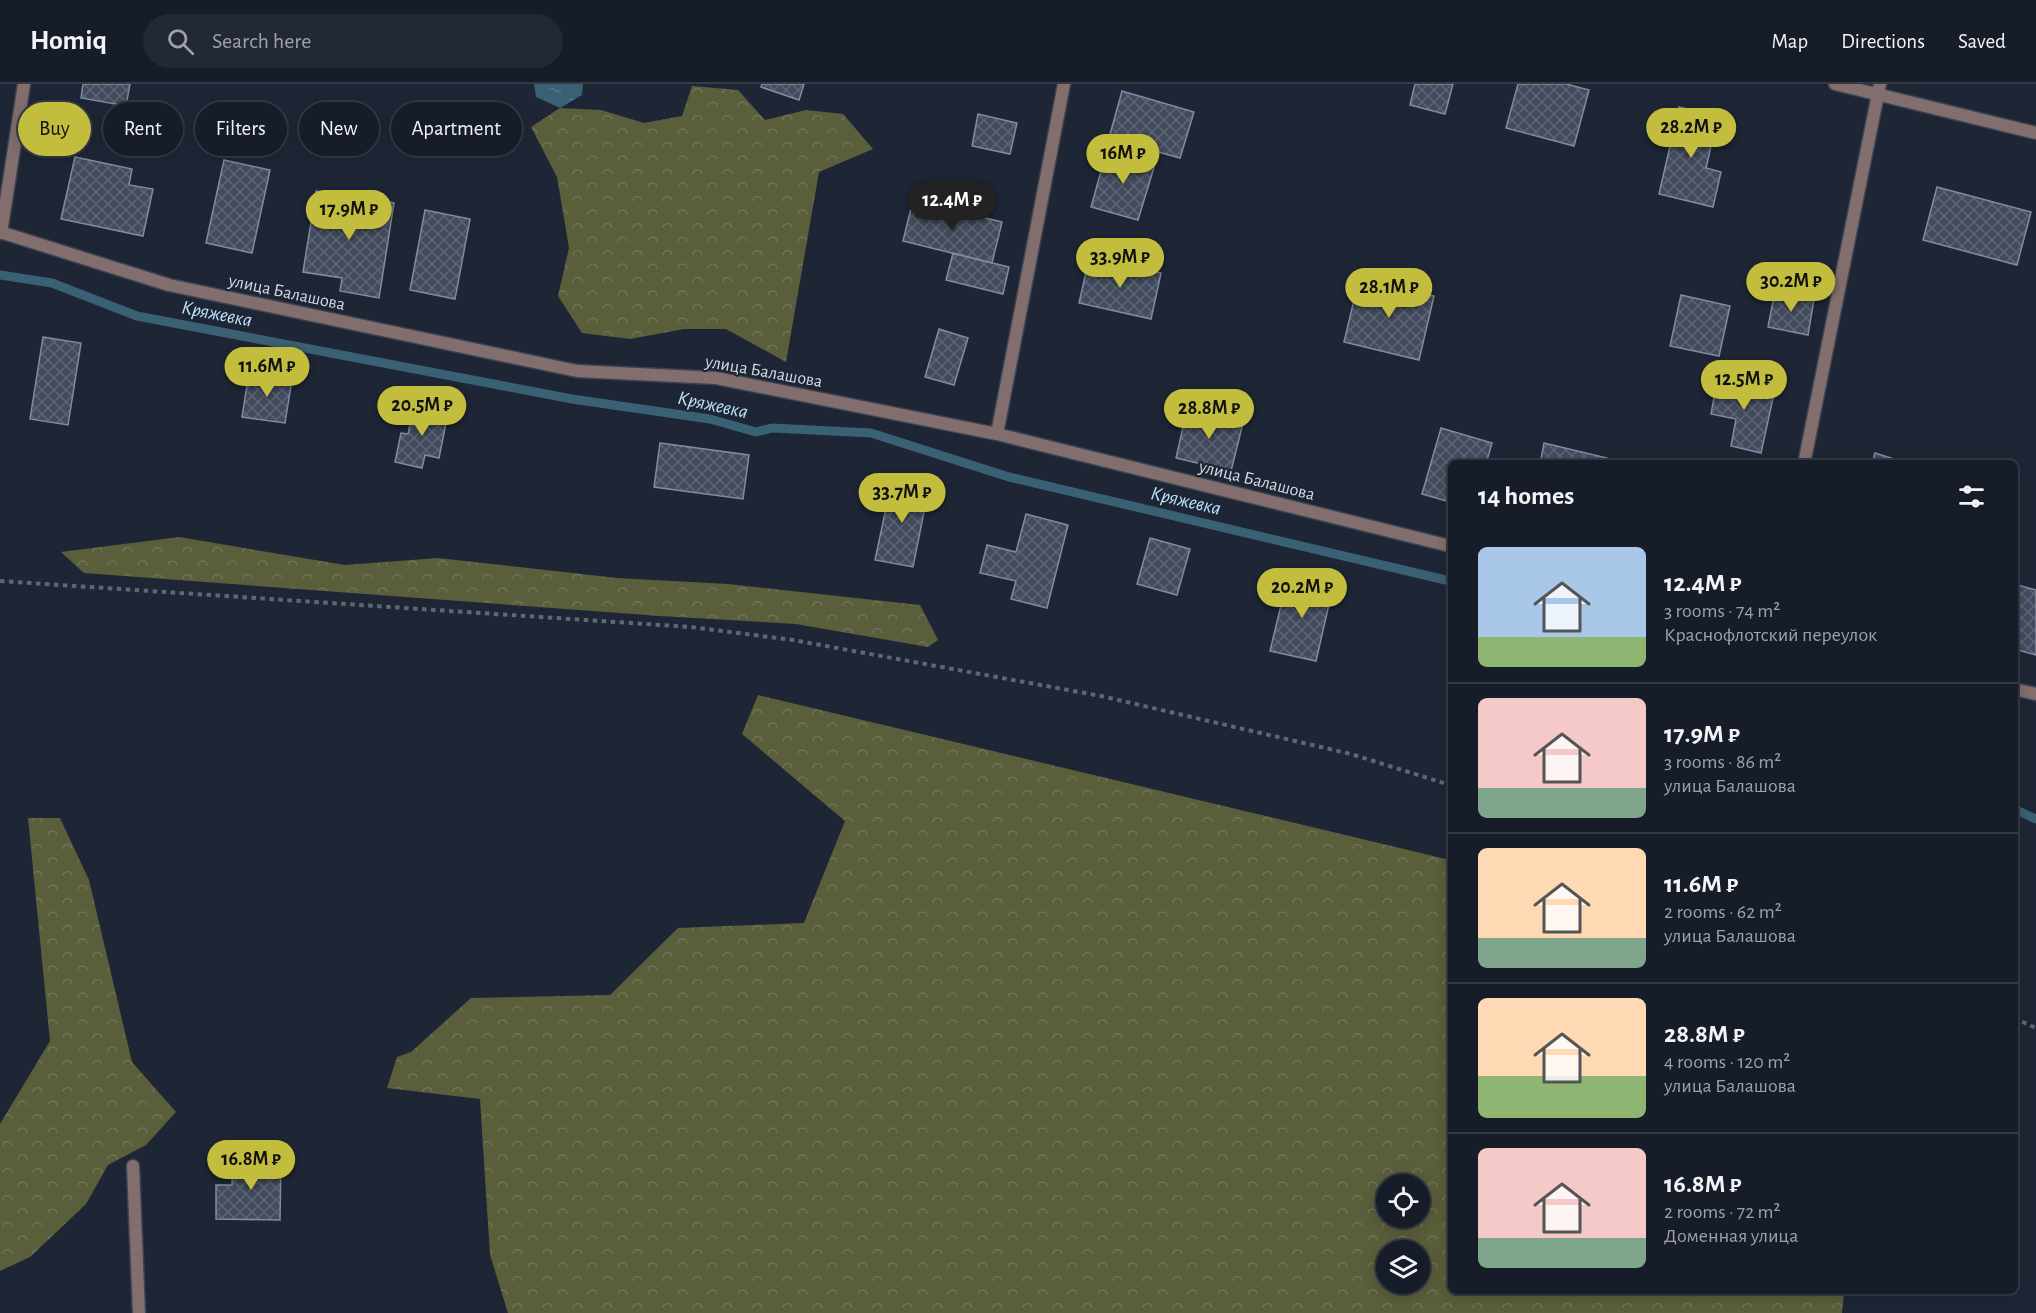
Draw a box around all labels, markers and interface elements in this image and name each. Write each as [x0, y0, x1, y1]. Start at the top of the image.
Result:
search box [143, 14, 563, 68]
icon: search [164, 25, 197, 58]
text: Homiq [30, 27, 107, 55]
text: Search here [212, 30, 312, 52]
text: Map [1772, 31, 1808, 52]
text: Directions [1841, 31, 1925, 52]
text: Saved [1958, 31, 2006, 52]
chip: Buy [18, 102, 91, 156]
chip: Rent [103, 102, 183, 156]
chip: Filters [195, 102, 287, 156]
chip: New [299, 102, 379, 156]
chip: Apartment [391, 102, 522, 156]
pin: 28.2M ₽ [1636, 108, 1746, 159]
text: 28.2M ₽ [1660, 117, 1722, 137]
pin: 16M ₽ [1081, 134, 1165, 185]
text: 16M ₽ [1100, 143, 1146, 163]
pin: 12.4M ₽ [897, 181, 1007, 232]
pin: 17.9M ₽ [294, 190, 404, 241]
text: 12.4M ₽ [922, 190, 982, 210]
text: 17.9M ₽ [320, 199, 378, 219]
pin: 33.9M ₽ [1065, 238, 1175, 289]
text: 33.9M ₽ [1090, 247, 1150, 267]
pin: 30.2M ₽ [1736, 262, 1846, 313]
pin: 28.1M ₽ [1334, 268, 1444, 319]
text: 30.2M ₽ [1760, 271, 1822, 291]
street label: улица Балашова [226, 272, 347, 314]
text: 28.1M ₽ [1359, 277, 1419, 297]
water label: Кряжевка [180, 297, 254, 331]
pin: 11.6M ₽ [212, 347, 322, 398]
street label: улица Балашова [703, 353, 824, 391]
text: 11.6M ₽ [239, 356, 295, 376]
pin: 12.5M ₽ [1689, 360, 1799, 411]
text: 12.5M ₽ [1715, 369, 1773, 389]
pin: 20.5M ₽ [367, 386, 477, 437]
water label: Кряжевка [676, 388, 750, 422]
pin: 28.8M ₽ [1154, 389, 1264, 440]
text: 20.5M ₽ [391, 395, 453, 415]
text: 28.8M ₽ [1178, 398, 1240, 418]
street label: улица Балашова [1196, 458, 1317, 504]
pin: 33.7M ₽ [847, 473, 957, 524]
icon: filters [1955, 480, 1988, 513]
text: 33.7M ₽ [873, 482, 931, 502]
water label: Кряжевка [1149, 483, 1223, 519]
text: 14 homes [1478, 483, 1574, 509]
pin: 20.2M ₽ [1247, 568, 1357, 619]
text: 12.4M ₽ [1664, 570, 1741, 596]
icon: home [1526, 571, 1598, 643]
text: 20.2M ₽ [1271, 577, 1333, 597]
text: 3 rooms · 74 m² [1664, 601, 1780, 621]
text: Краснофлотский переулок [1664, 625, 1877, 645]
text: 17.9M ₽ [1664, 721, 1740, 747]
icon: home [1526, 722, 1598, 794]
text: 3 rooms · 86 m² [1664, 752, 1781, 772]
text: улица Балашова [1664, 776, 1796, 796]
text: 11.6M ₽ [1664, 871, 1738, 897]
icon: home [1526, 872, 1598, 944]
text: 2 rooms · 62 m² [1664, 902, 1782, 922]
text: улица Балашова [1664, 926, 1796, 946]
text: 28.8M ₽ [1664, 1021, 1745, 1047]
icon: home [1526, 1022, 1598, 1094]
text: 4 rooms · 120 m² [1664, 1052, 1790, 1072]
text: улица Балашова [1664, 1076, 1796, 1096]
pin: 16.8M ₽ [196, 1140, 306, 1191]
text: 16.8M ₽ [221, 1149, 281, 1169]
text: 16.8M ₽ [1664, 1171, 1742, 1197]
icon: home [1526, 1172, 1598, 1244]
map controls [1376, 1174, 1430, 1294]
button: locate [1376, 1174, 1430, 1228]
text: 2 rooms · 72 m² [1664, 1202, 1781, 1222]
text: Доменная улица [1664, 1226, 1798, 1246]
button: layers [1376, 1240, 1430, 1294]

